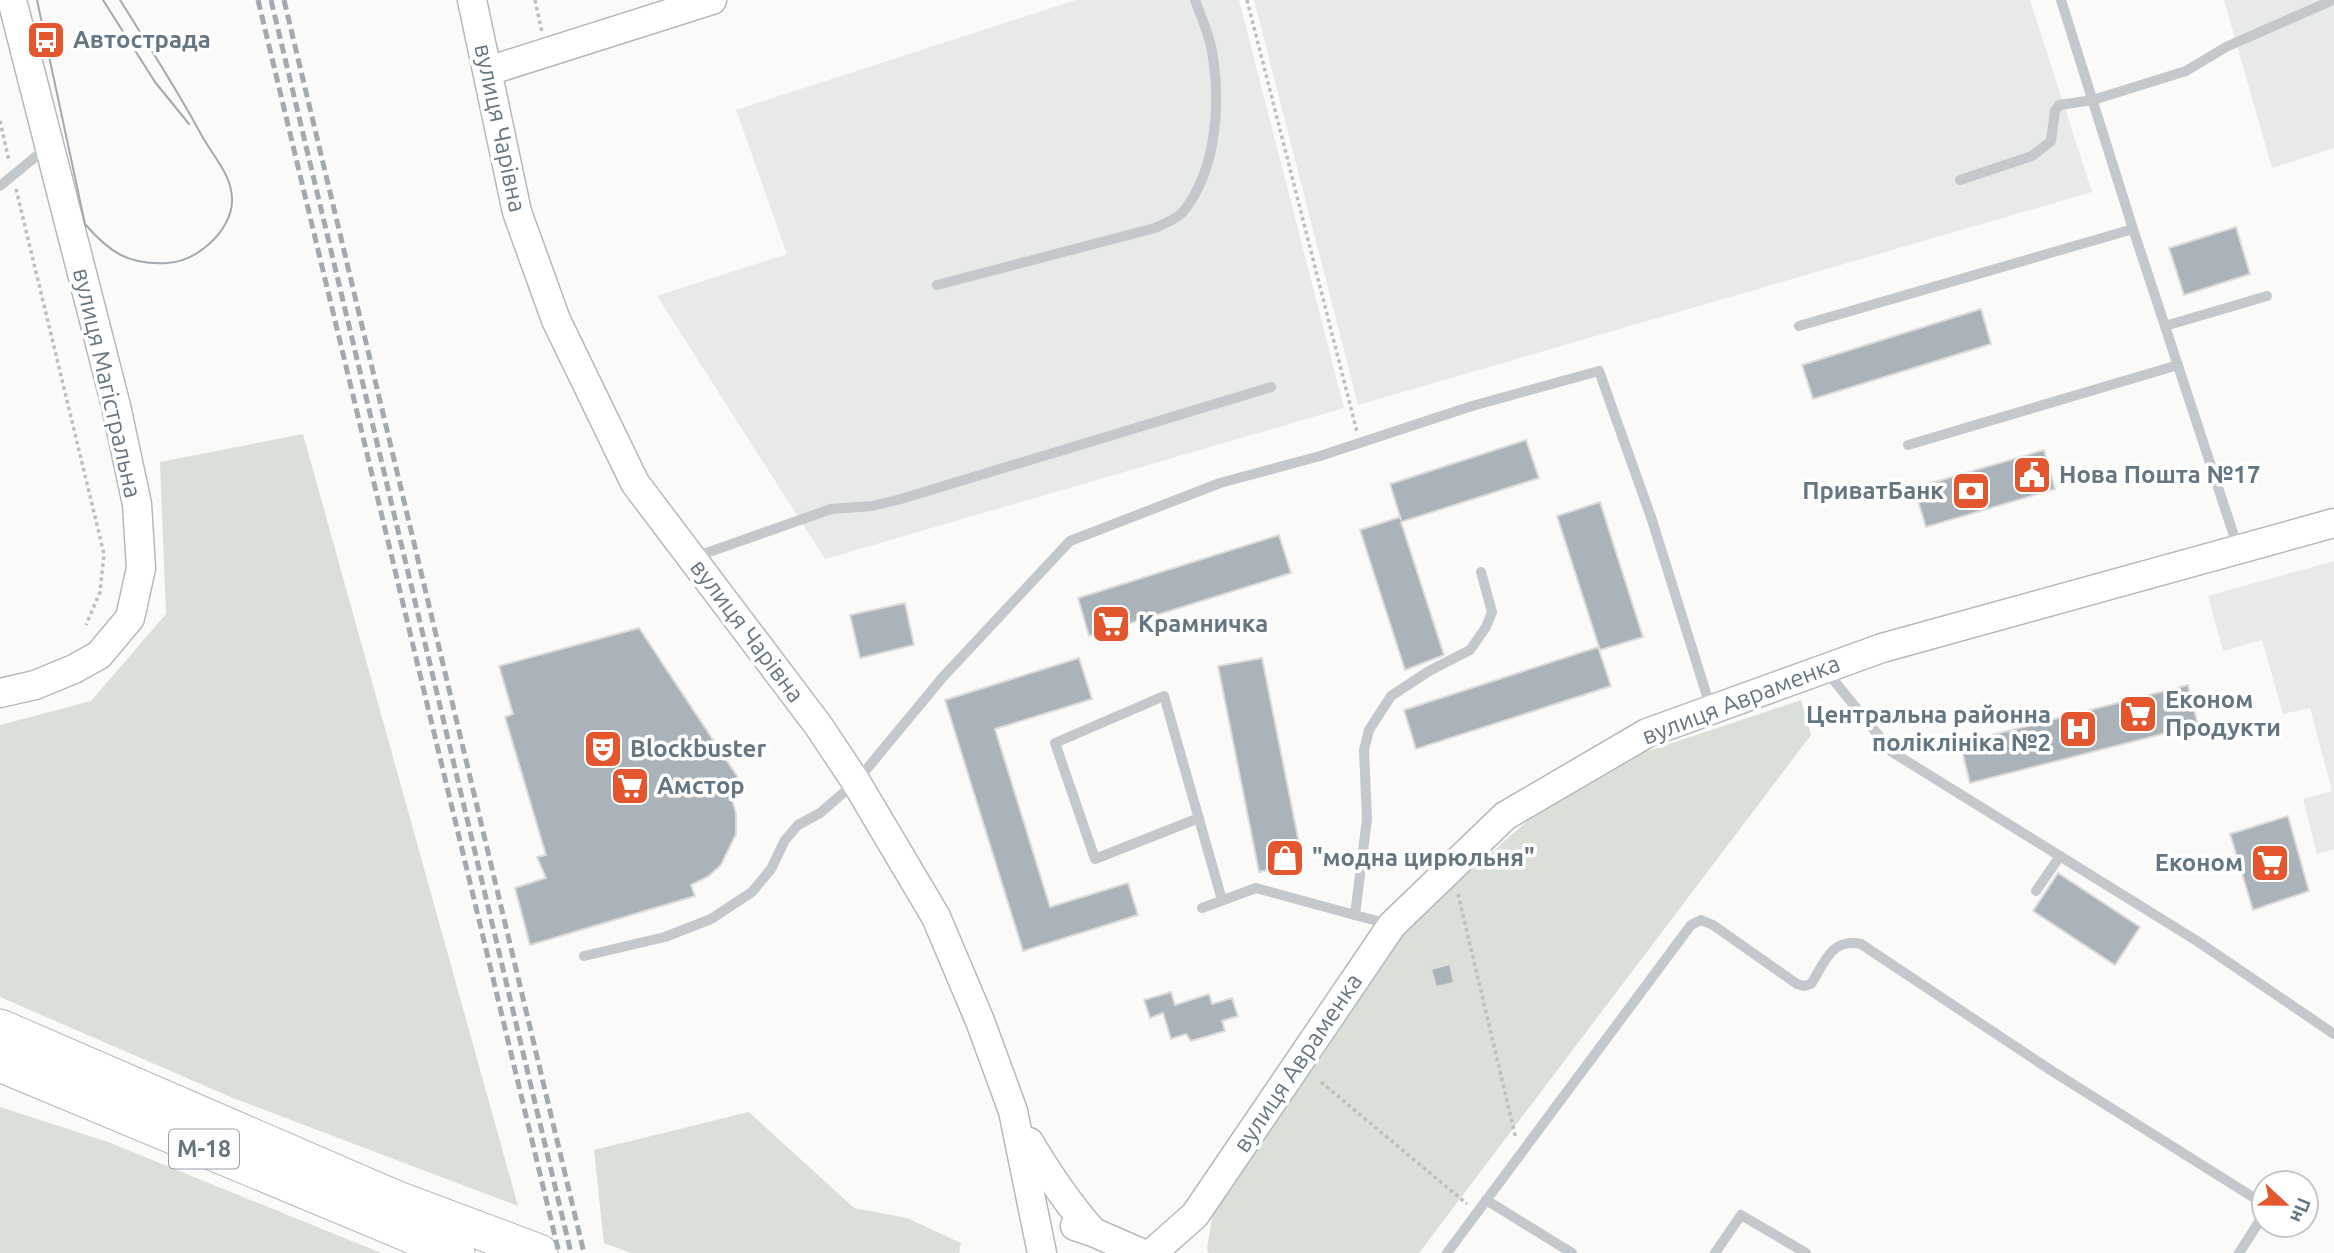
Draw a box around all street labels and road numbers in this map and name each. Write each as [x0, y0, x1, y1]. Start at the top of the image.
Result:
street label: вулиця Чарівна [469, 41, 532, 215]
street label: вулиця Магістральна [68, 265, 147, 500]
street label: вулиця Чарівна [685, 554, 810, 707]
street label: вулиця Авраменка [1638, 649, 1844, 750]
street label: вулиця Авраменка [1228, 968, 1367, 1157]
road number: М-18 [169, 1130, 239, 1168]

